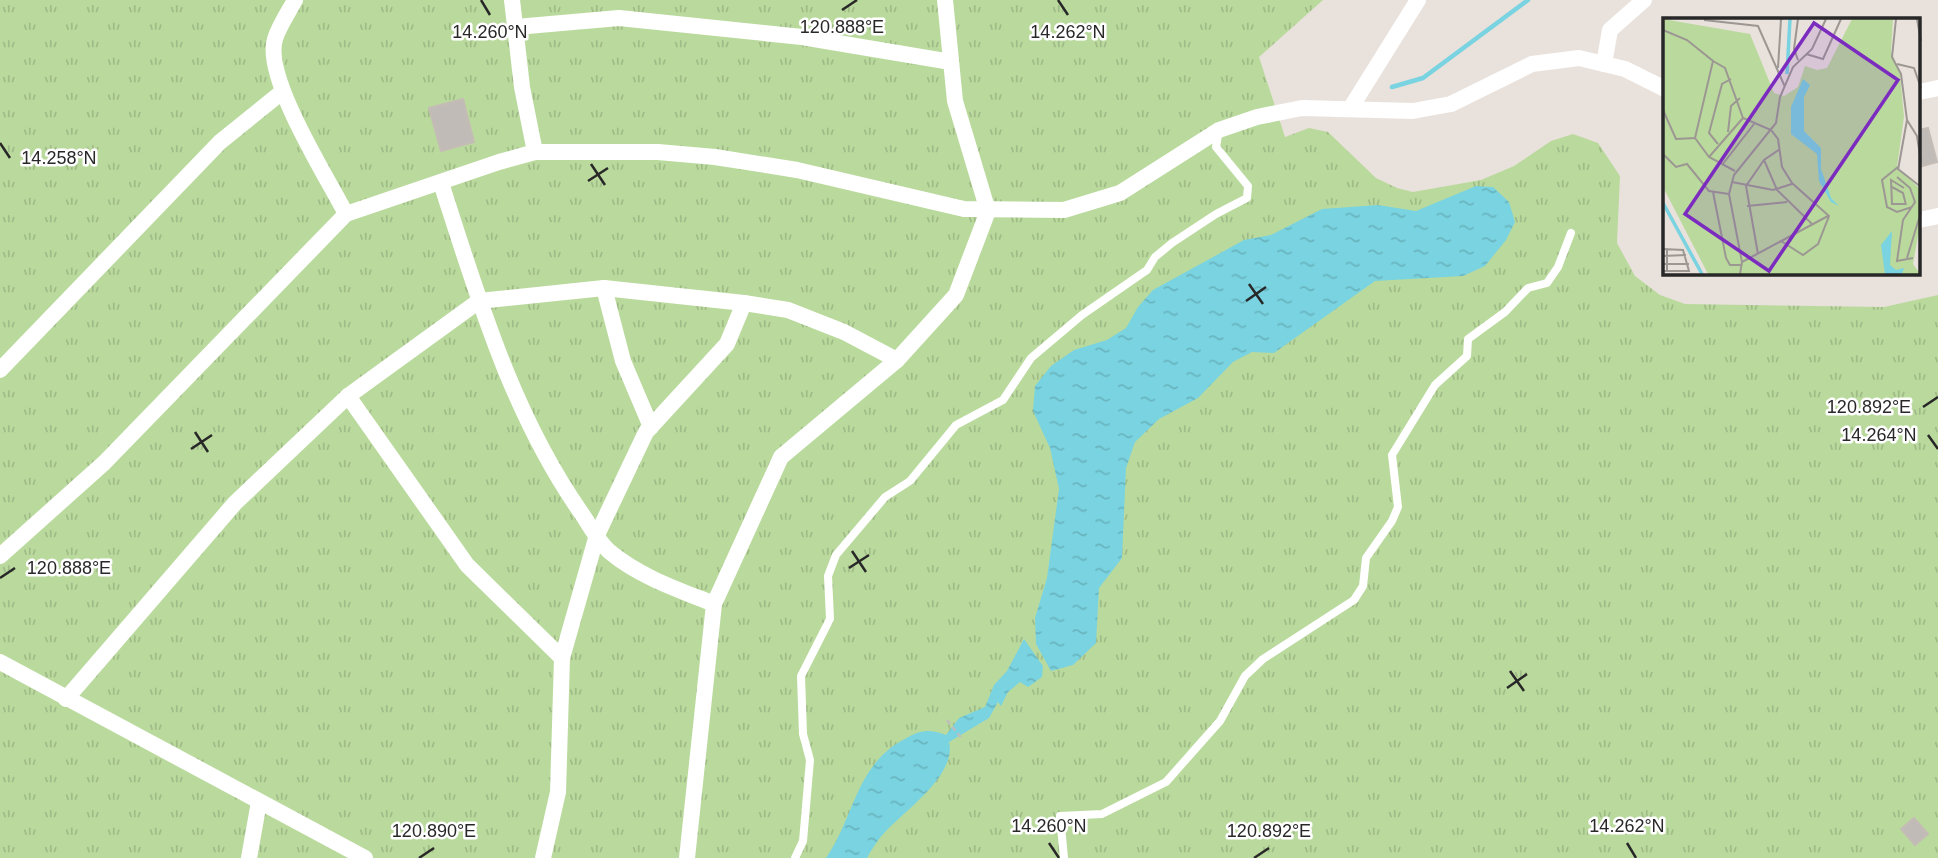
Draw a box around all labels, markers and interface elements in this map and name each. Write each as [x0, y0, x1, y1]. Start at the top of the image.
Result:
text: 120.888°E [800, 17, 884, 37]
inset map [1663, 18, 1920, 275]
text: 14.260°N [452, 22, 528, 42]
text: 14.262°N [1030, 22, 1106, 42]
text: 14.258°N [21, 148, 97, 168]
text: 120.892°E [1827, 397, 1911, 417]
text: 14.264°N [1841, 425, 1917, 445]
text: 120.888°E [27, 558, 111, 578]
text: 14.260°N [1011, 816, 1087, 836]
text: 14.262°N [1589, 816, 1665, 836]
text: 120.890°E [392, 821, 476, 841]
text: 120.892°E [1227, 821, 1311, 841]

